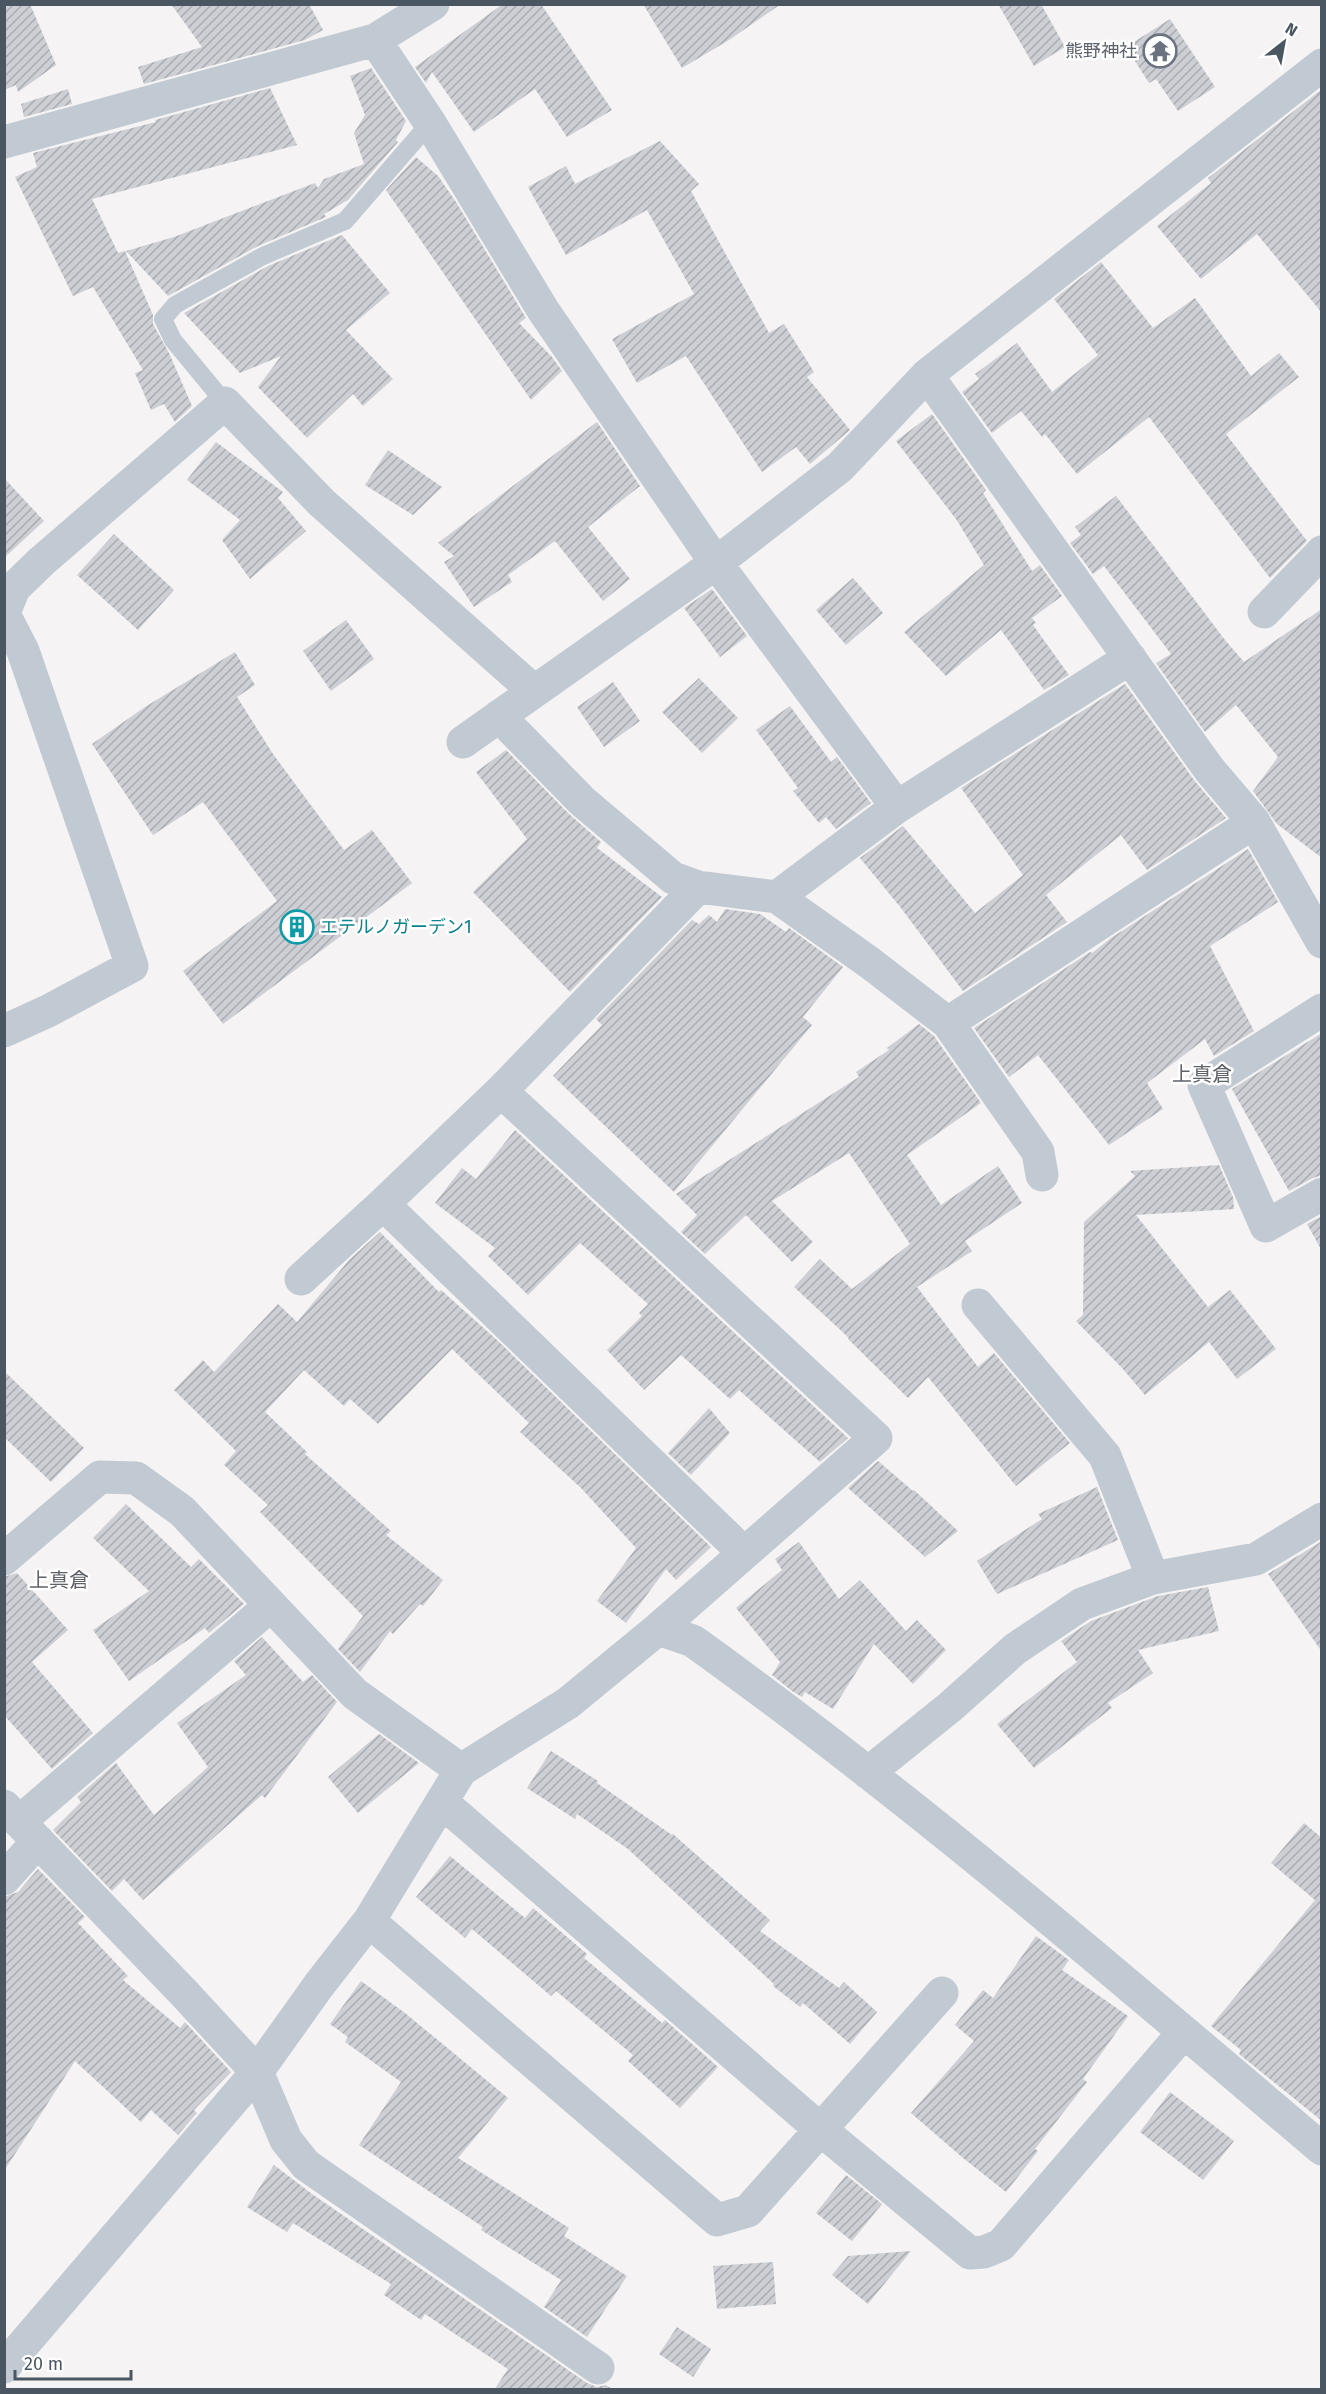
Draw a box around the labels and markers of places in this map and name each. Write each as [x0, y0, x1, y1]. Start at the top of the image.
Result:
temple icon: 熊野神社 [1142, 33, 1178, 69]
place label: 熊野神社 [1065, 40, 1137, 62]
building icon: エテルノガーデン1 [279, 909, 315, 945]
place label: エテルノガーデン1 [320, 916, 472, 938]

